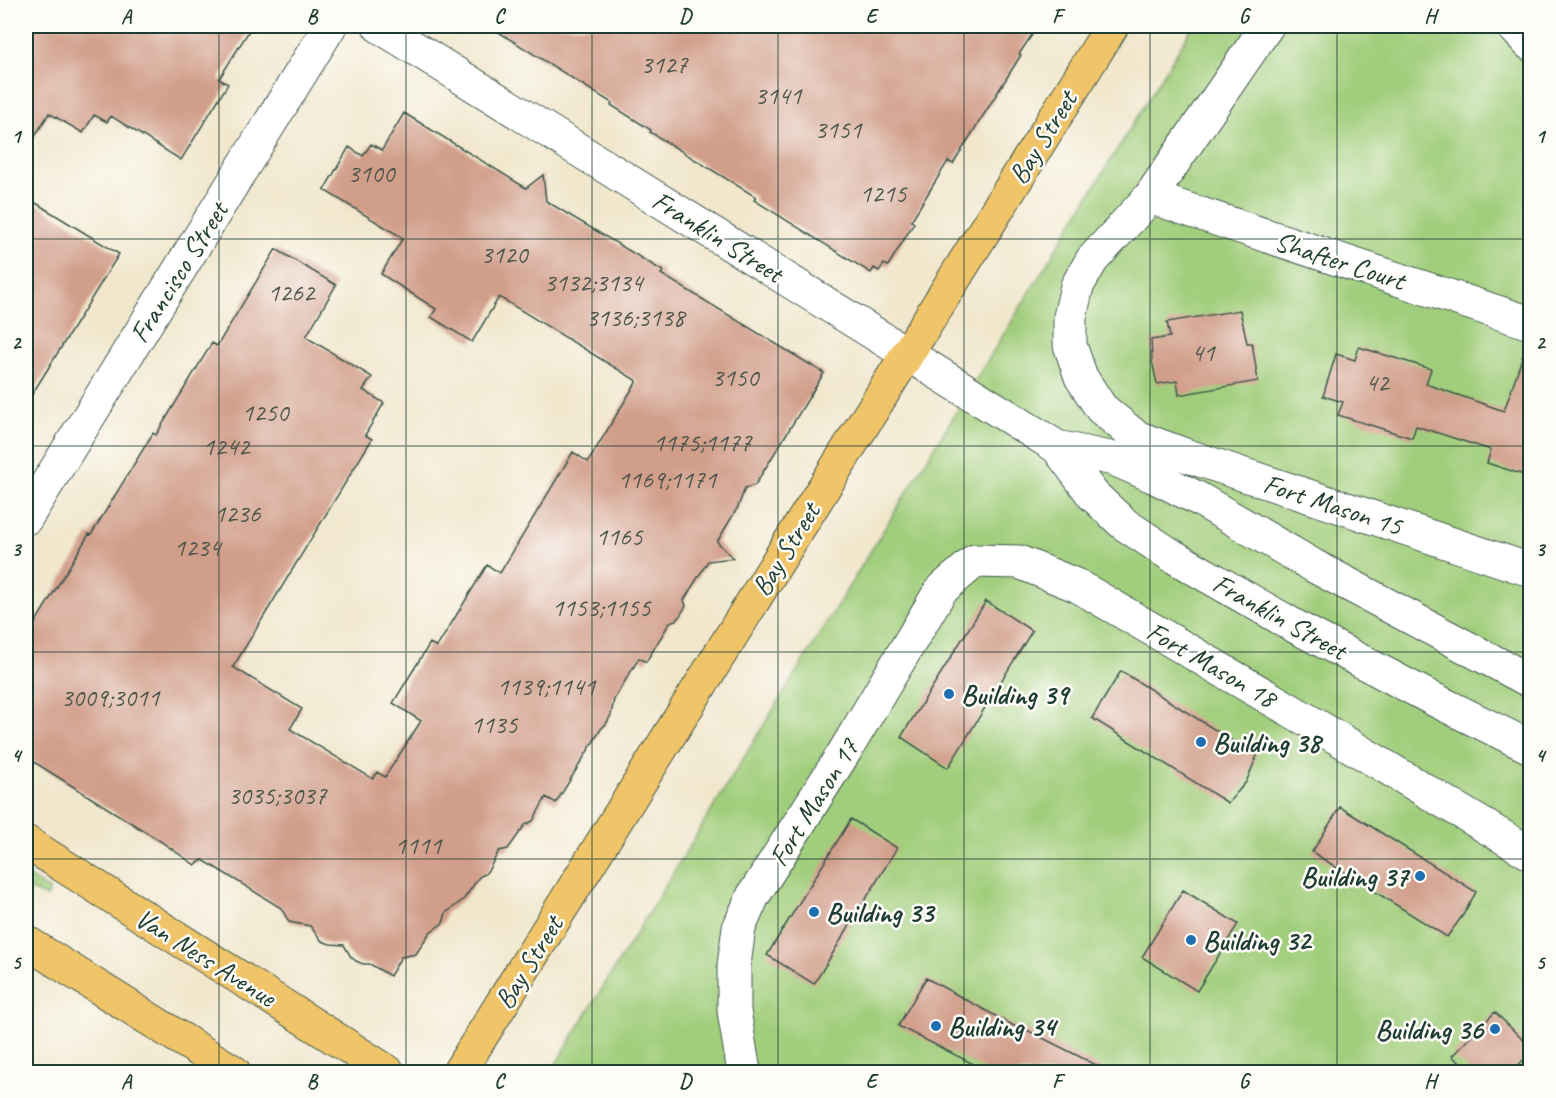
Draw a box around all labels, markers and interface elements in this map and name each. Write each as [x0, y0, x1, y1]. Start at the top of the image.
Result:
text: A [121, 4, 133, 29]
text: B [307, 4, 319, 29]
text: C [494, 4, 506, 29]
text: D [679, 4, 693, 29]
text: E [866, 4, 880, 29]
text: F [1052, 4, 1066, 29]
text: G [1239, 4, 1252, 29]
text: H [1424, 4, 1439, 29]
house number: 3127 [641, 48, 689, 81]
house number: 3141 [755, 79, 803, 112]
street label: Bay Street [1000, 82, 1086, 190]
house number: 3151 [815, 113, 863, 146]
text: 1 [12, 124, 23, 149]
text: 1 [1536, 124, 1547, 149]
house number: 3100 [348, 157, 397, 190]
house number: 1215 [860, 177, 908, 210]
street label: Franklin Street [646, 183, 792, 292]
street label: Francisco Street [121, 193, 237, 349]
street label: Shafter Court [1270, 223, 1412, 299]
house number: 3120 [481, 238, 530, 271]
house number: 3132;3134 [544, 266, 645, 299]
house number: 1262 [268, 276, 317, 309]
house number: 3136;3138 [586, 301, 687, 334]
text: 2 [12, 330, 23, 355]
text: 2 [1536, 330, 1547, 355]
house number: 41 [1191, 336, 1216, 369]
house number: 3150 [712, 361, 761, 394]
house number: 42 [1365, 366, 1391, 399]
house number: 1250 [242, 396, 291, 429]
house number: 1175;1177 [653, 426, 753, 459]
house number: 1242 [203, 430, 252, 463]
house number: 1169;1171 [618, 463, 718, 496]
street label: Fort Mason 15 [1259, 466, 1408, 544]
street label: Bay Street [743, 494, 829, 602]
house number: 1236 [214, 497, 262, 530]
house number: 1165 [596, 520, 644, 553]
house number: 1234 [174, 531, 223, 564]
text: 3 [12, 537, 23, 562]
text: 3 [1536, 537, 1547, 562]
street label: Franklin Street [1207, 565, 1355, 669]
house number: 1153;1155 [552, 591, 652, 624]
street label: Fort Mason 18 [1141, 613, 1285, 717]
house number: 1139;1141 [497, 670, 597, 703]
place label: Building 39 [961, 677, 1072, 712]
house number: 3009;3011 [61, 681, 161, 714]
marker: Building 39 [942, 687, 956, 701]
house number: 1135 [471, 708, 519, 741]
place label: Building 38 [1213, 725, 1324, 760]
street label: Fort Mason 17 [761, 731, 867, 872]
marker: Building 38 [1194, 735, 1208, 749]
text: 4 [12, 743, 24, 768]
text: 4 [1536, 743, 1548, 768]
house number: 3035;3037 [228, 779, 328, 812]
house number: 1111 [395, 829, 443, 862]
place label: Building 37 [1301, 859, 1410, 894]
marker: Building 37 [1413, 869, 1427, 883]
place label: Building 33 [826, 895, 936, 930]
street label: Van Ness Avenue [129, 900, 284, 1015]
marker: Building 33 [807, 905, 821, 919]
street label: Bay Street [486, 907, 572, 1015]
place label: Building 32 [1203, 923, 1313, 958]
marker: Building 32 [1184, 933, 1198, 947]
text: 5 [12, 950, 23, 975]
text: 5 [1536, 950, 1547, 975]
place label: Building 34 [948, 1009, 1059, 1044]
place label: Building 36 [1375, 1012, 1485, 1047]
marker: Building 34 [929, 1019, 943, 1033]
marker: Building 36 [1488, 1022, 1502, 1036]
text: A [121, 1069, 133, 1094]
text: B [307, 1069, 319, 1094]
text: C [494, 1069, 506, 1094]
text: D [679, 1069, 693, 1094]
text: E [866, 1069, 880, 1094]
text: F [1052, 1069, 1066, 1094]
text: G [1239, 1069, 1252, 1094]
text: H [1424, 1069, 1439, 1094]

